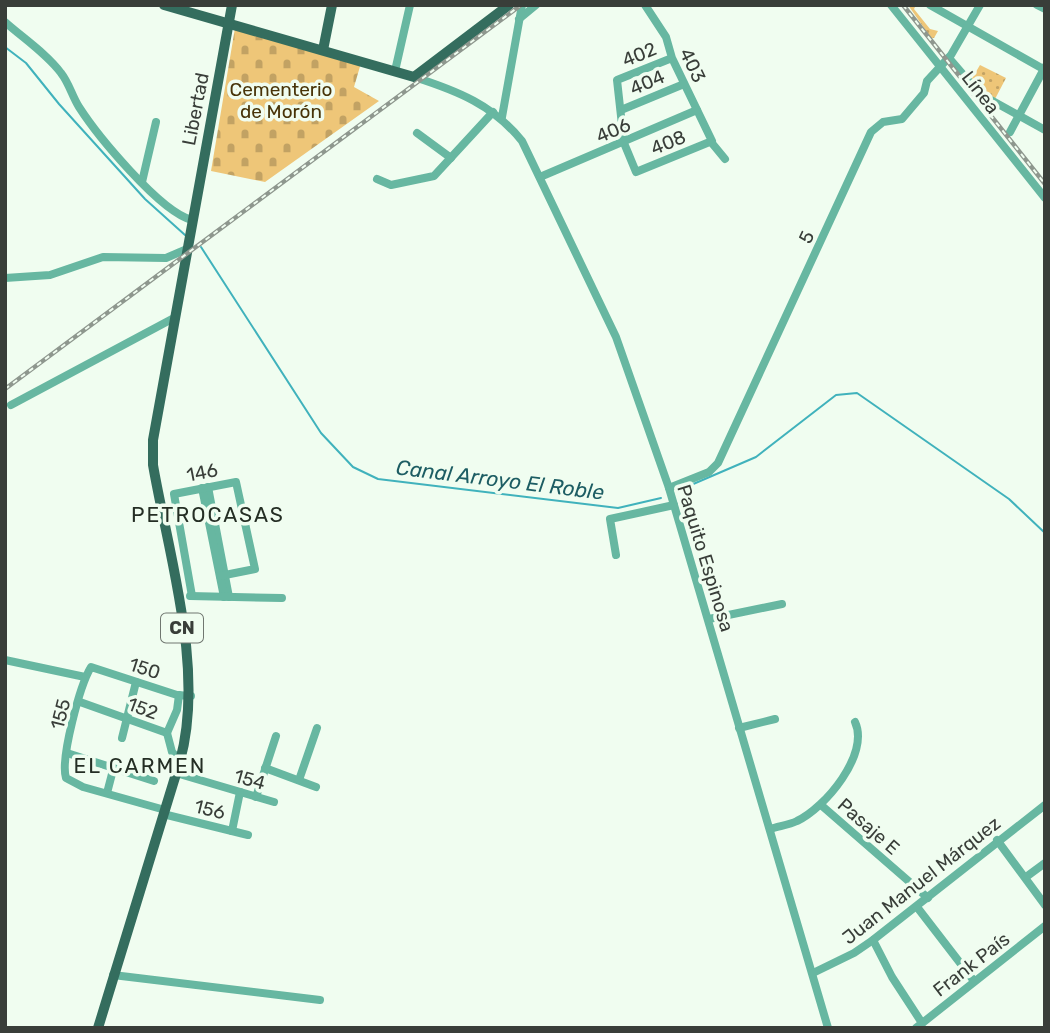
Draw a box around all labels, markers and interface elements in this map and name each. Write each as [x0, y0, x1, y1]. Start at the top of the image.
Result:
street label: 402 [619, 37, 660, 72]
street label: 403 [674, 44, 711, 86]
street label: 404 [626, 65, 668, 100]
street label: Línea [957, 66, 1004, 118]
street label: Libertad [177, 71, 214, 147]
park label: Cementerio de Morón [230, 78, 333, 123]
street label: 406 [592, 113, 634, 148]
street label: 408 [647, 125, 689, 160]
street label: 5 [794, 227, 819, 247]
water label: Canal Arroyo El Roble [395, 454, 606, 505]
street label: 146 [184, 458, 220, 487]
street label: Paquito Espinosa [672, 482, 739, 634]
district label: PETROCASAS [131, 502, 285, 527]
road number: CN [161, 614, 203, 642]
street label: 150 [126, 653, 163, 684]
street label: 152 [125, 692, 161, 725]
street label: 155 [46, 696, 75, 732]
district label: EL CARMEN [74, 753, 206, 778]
street label: 154 [232, 764, 268, 795]
street label: Pasaje E [833, 793, 904, 859]
street label: 156 [192, 795, 228, 824]
street label: Juan Manuel Márquez [838, 812, 1005, 949]
street label: Frank País [928, 927, 1014, 1001]

